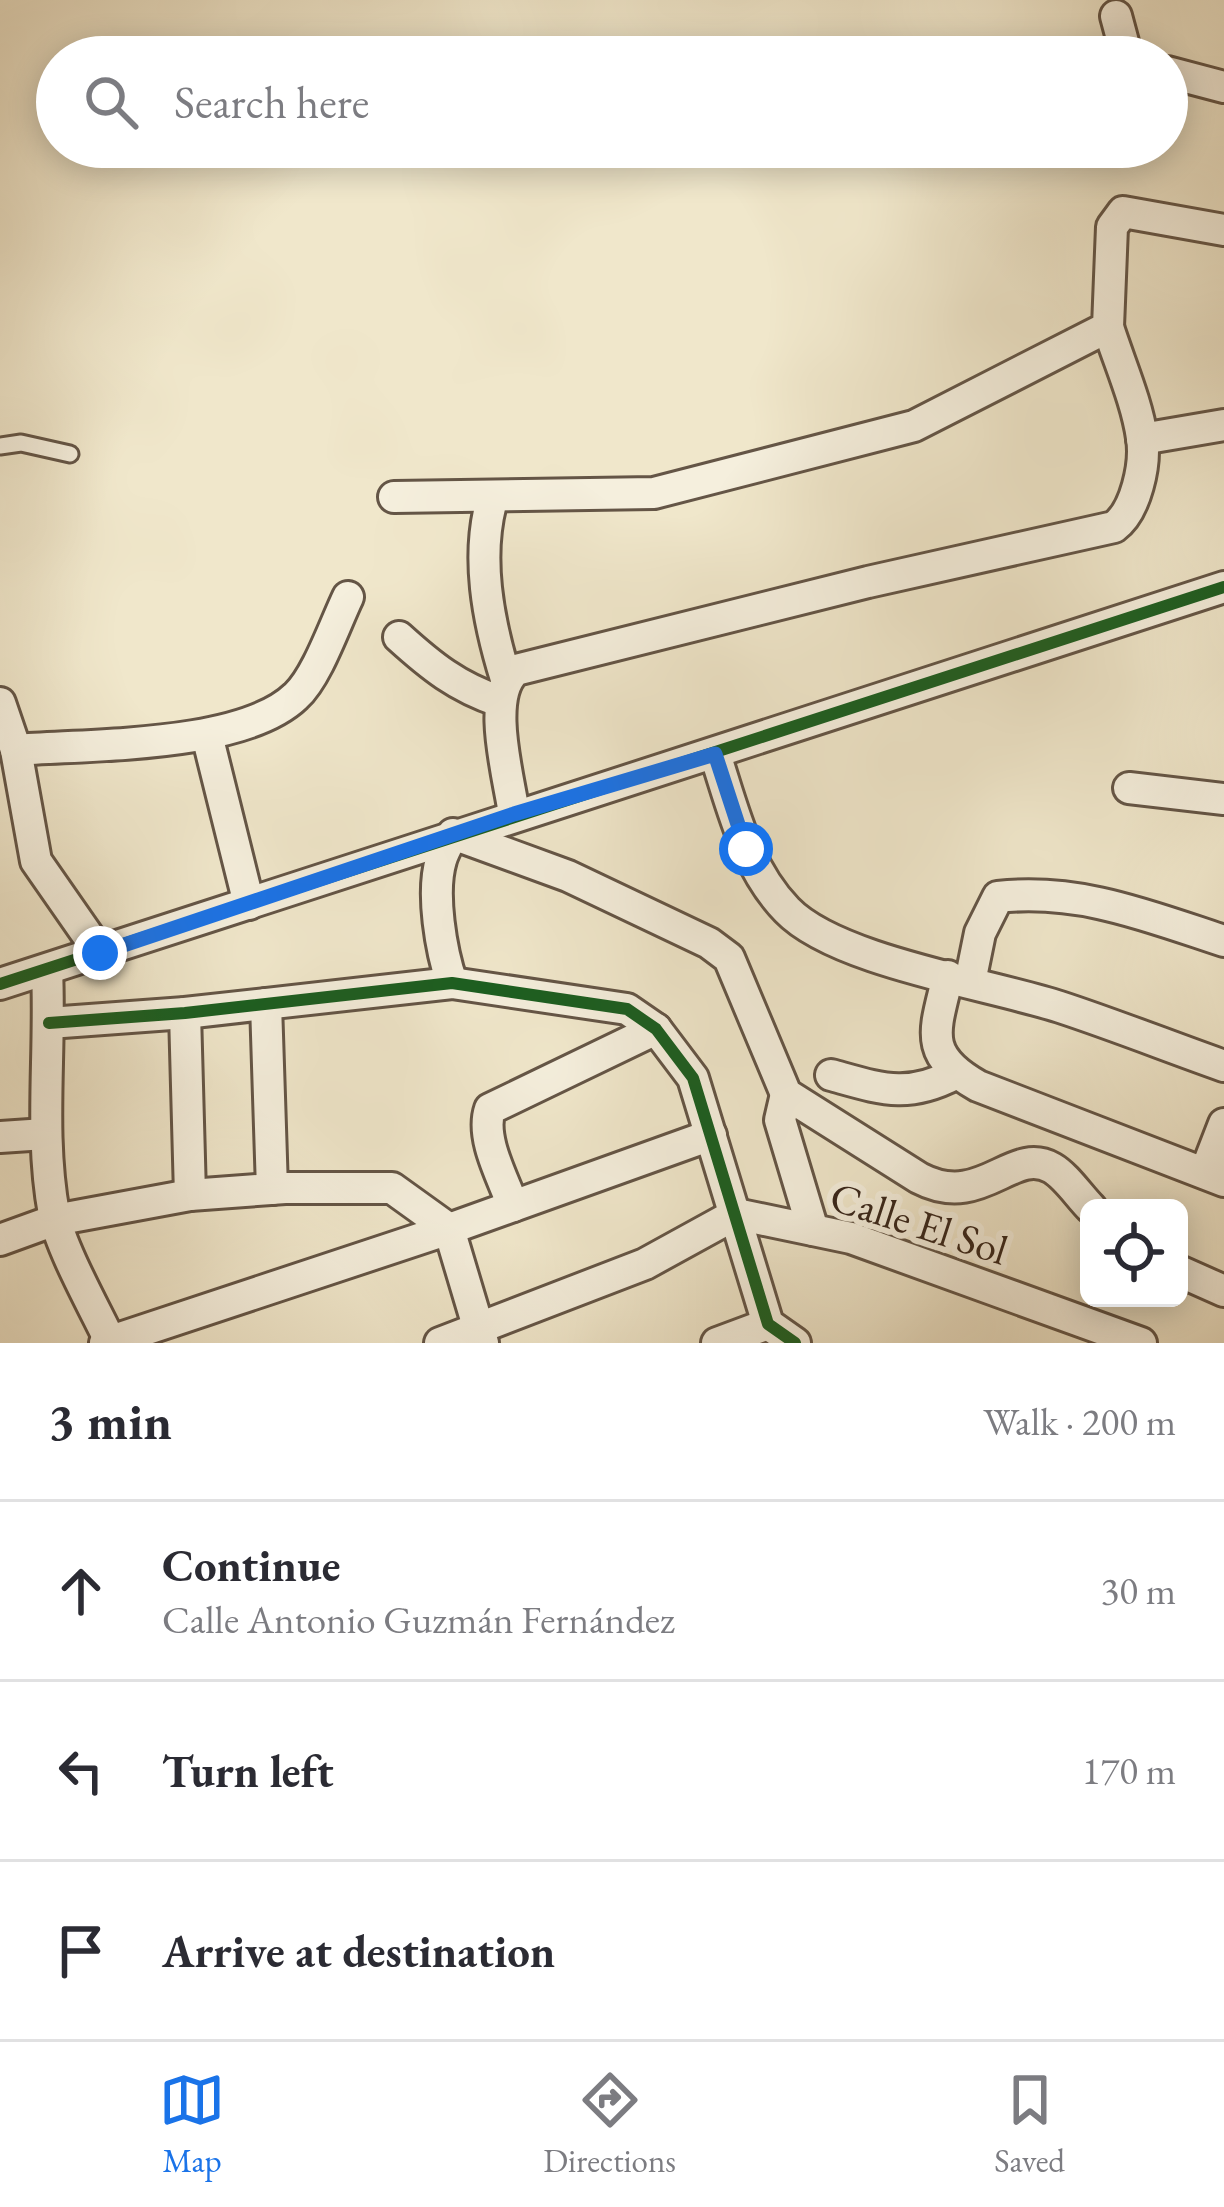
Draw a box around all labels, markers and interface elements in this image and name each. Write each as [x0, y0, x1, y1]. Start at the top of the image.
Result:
search box [36, 36, 1188, 168]
icon: search [78, 69, 144, 135]
text: Search here [174, 73, 369, 131]
route start [719, 822, 773, 876]
route end [73, 926, 127, 980]
street label: Calle El Sol [823, 1168, 1015, 1278]
map controls [1080, 1199, 1188, 1307]
button: locate [1080, 1199, 1188, 1307]
text: 3 min [48, 1388, 172, 1454]
text: Walk · 200 m [983, 1396, 1176, 1447]
text: Continue [162, 1536, 340, 1594]
icon: ahead [48, 1558, 114, 1624]
text: 30 m [1100, 1565, 1176, 1616]
text: Calle Antonio Guzmán Fernández [162, 1594, 675, 1645]
icon: left [48, 1738, 114, 1804]
text: Turn left [162, 1742, 334, 1800]
text: 170 m [1082, 1745, 1176, 1796]
icon: arrive [48, 1918, 114, 1984]
text: Arrive at destination [162, 1922, 555, 1980]
tab: Map [159, 2067, 225, 2182]
tab: Directions [543, 2067, 676, 2182]
tab: Saved [994, 2067, 1065, 2182]

